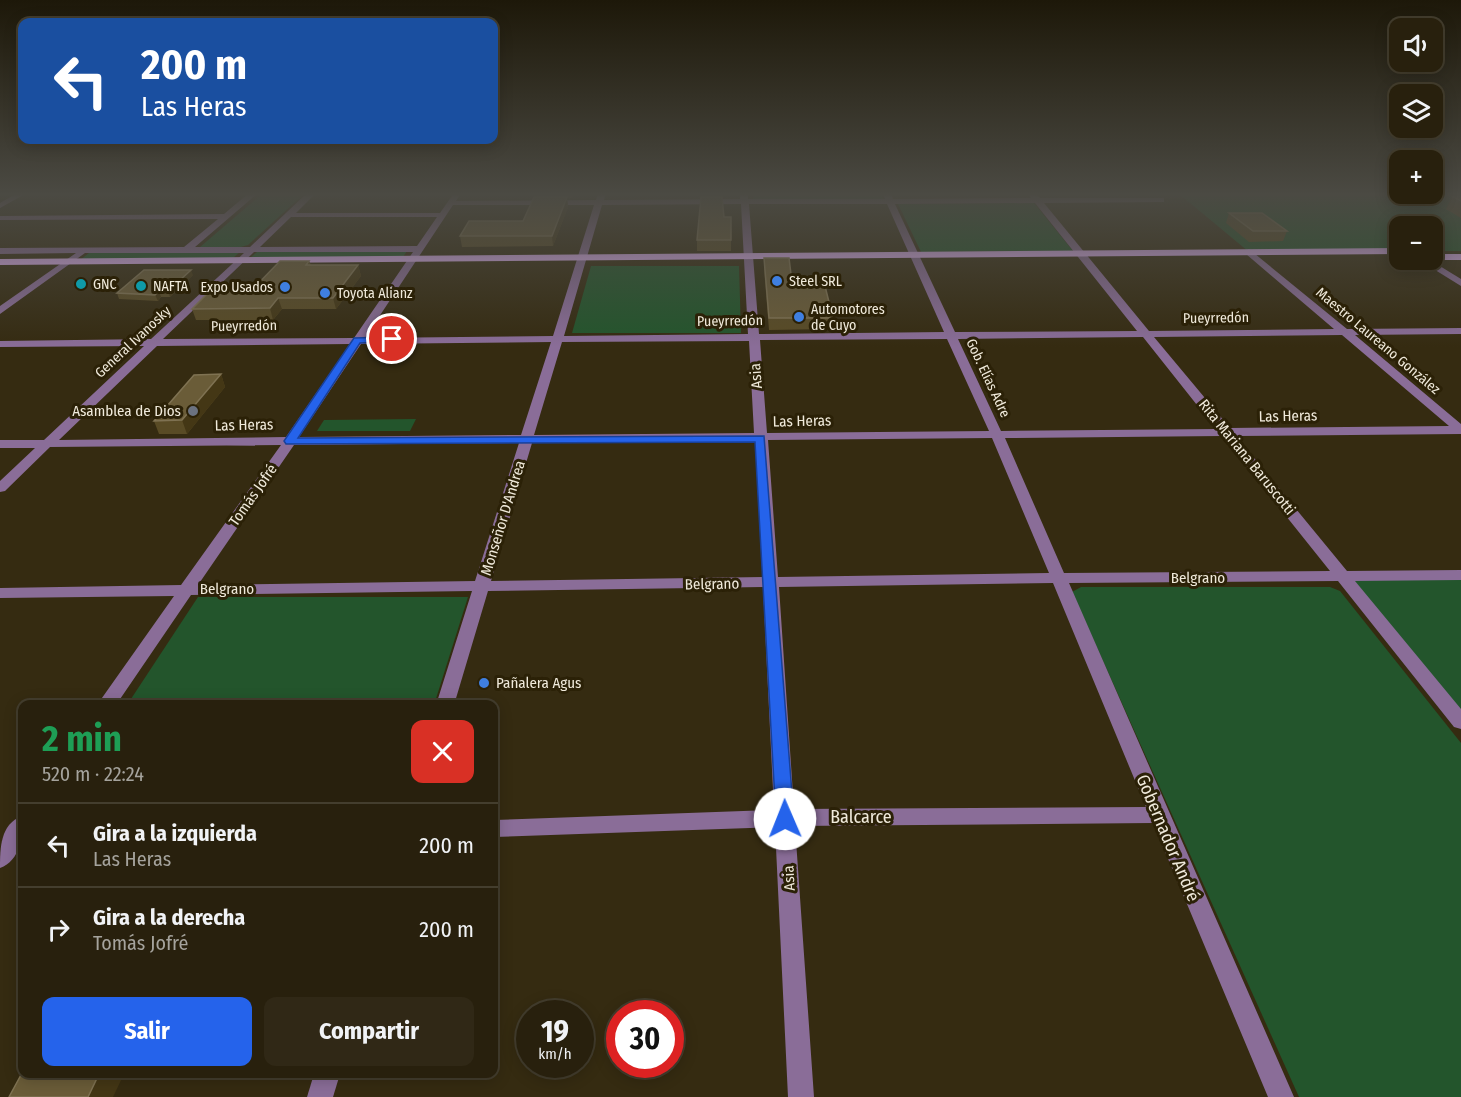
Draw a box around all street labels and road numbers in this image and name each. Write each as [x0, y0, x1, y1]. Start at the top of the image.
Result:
street label: Maestro Laureano González [1313, 284, 1444, 398]
street label: General Ivanosky [92, 302, 175, 381]
street label: Pueyrredón [1183, 309, 1249, 327]
street label: Pueyrredón [697, 312, 763, 330]
street label: Pueyrredón [211, 317, 277, 335]
street label: Gob. Elías Adre [962, 336, 1014, 420]
street label: Asia [746, 363, 766, 389]
street label: Rita Mariana Baruscotti [1195, 396, 1299, 518]
street label: Las Heras [1259, 406, 1317, 426]
street label: Las Heras [773, 411, 831, 431]
street label: Las Heras [215, 415, 273, 435]
street label: Monseñor D'Andrea [477, 458, 529, 578]
street label: Tomás Jofré [225, 461, 281, 529]
street label: Belgrano [1171, 569, 1225, 587]
street label: Belgrano [685, 575, 740, 593]
street label: Belgrano [200, 580, 254, 598]
street label: Gobernador André [1131, 771, 1205, 905]
street label: Balcarce [830, 806, 892, 828]
street label: Asia [779, 865, 799, 891]

